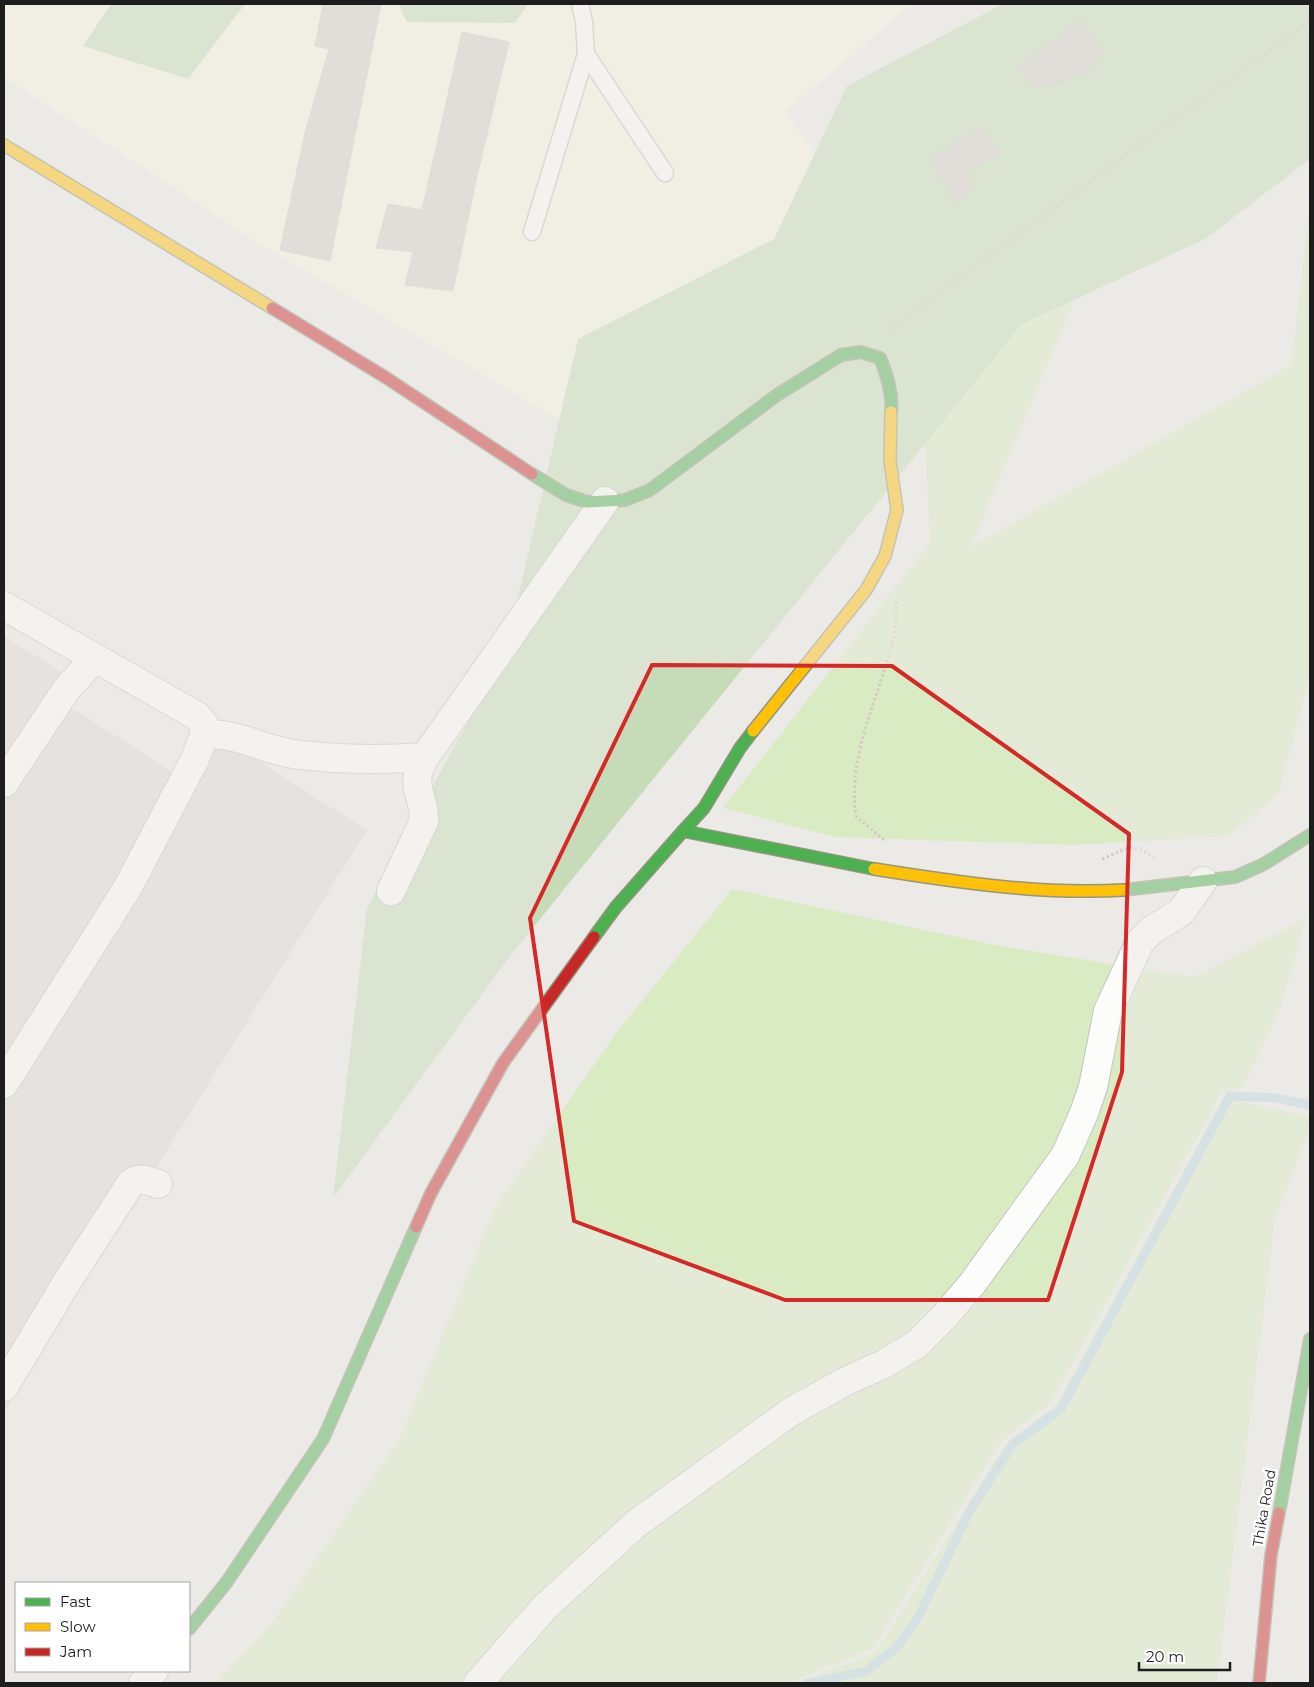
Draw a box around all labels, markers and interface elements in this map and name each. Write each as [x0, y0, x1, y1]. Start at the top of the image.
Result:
street label: Thika Road [1248, 1468, 1280, 1548]
legend [15, 1582, 190, 1672]
text: Fast [60, 1592, 91, 1611]
text: Slow [60, 1617, 96, 1636]
scale bar [1139, 1640, 1230, 1672]
text: Jam [59, 1642, 92, 1661]
text: 20 m [1146, 1647, 1184, 1666]

